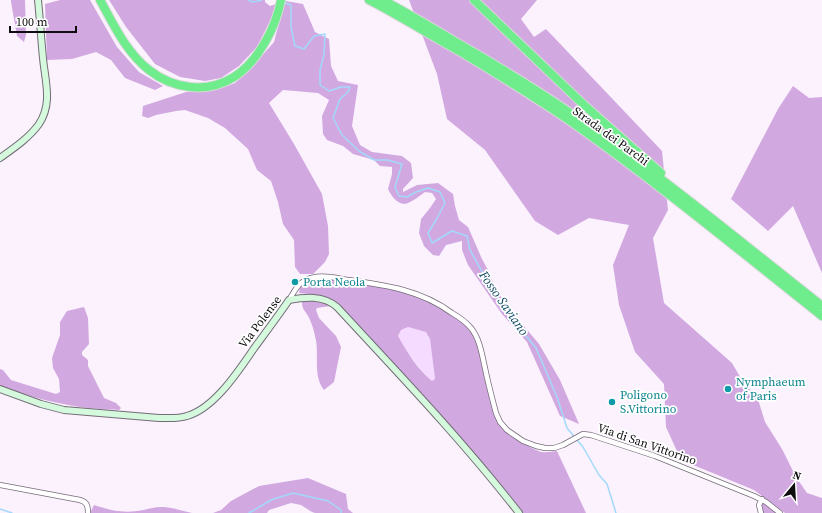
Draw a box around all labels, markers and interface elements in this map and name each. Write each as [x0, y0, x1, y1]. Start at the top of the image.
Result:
scale bar [10, 8, 76, 34]
text: 100 m [16, 14, 48, 30]
street label: Strada dei Parchi [570, 103, 653, 169]
water label: Fosso Saviano [475, 266, 533, 339]
place label: Porta Neola [303, 274, 366, 290]
marker: Porta Neola [290, 277, 300, 287]
street label: Via Polense [235, 293, 285, 351]
place label: Nymphaeum of Paris [736, 374, 806, 404]
marker: Nymphaeum of Paris [723, 384, 733, 394]
place label: Poligono S.Vittorino [620, 387, 677, 417]
marker: Poligono S.Vittorino [607, 397, 617, 407]
street label: Via di San Vittorino [595, 420, 699, 469]
north arrow [774, 465, 814, 505]
text: N [791, 468, 803, 484]

